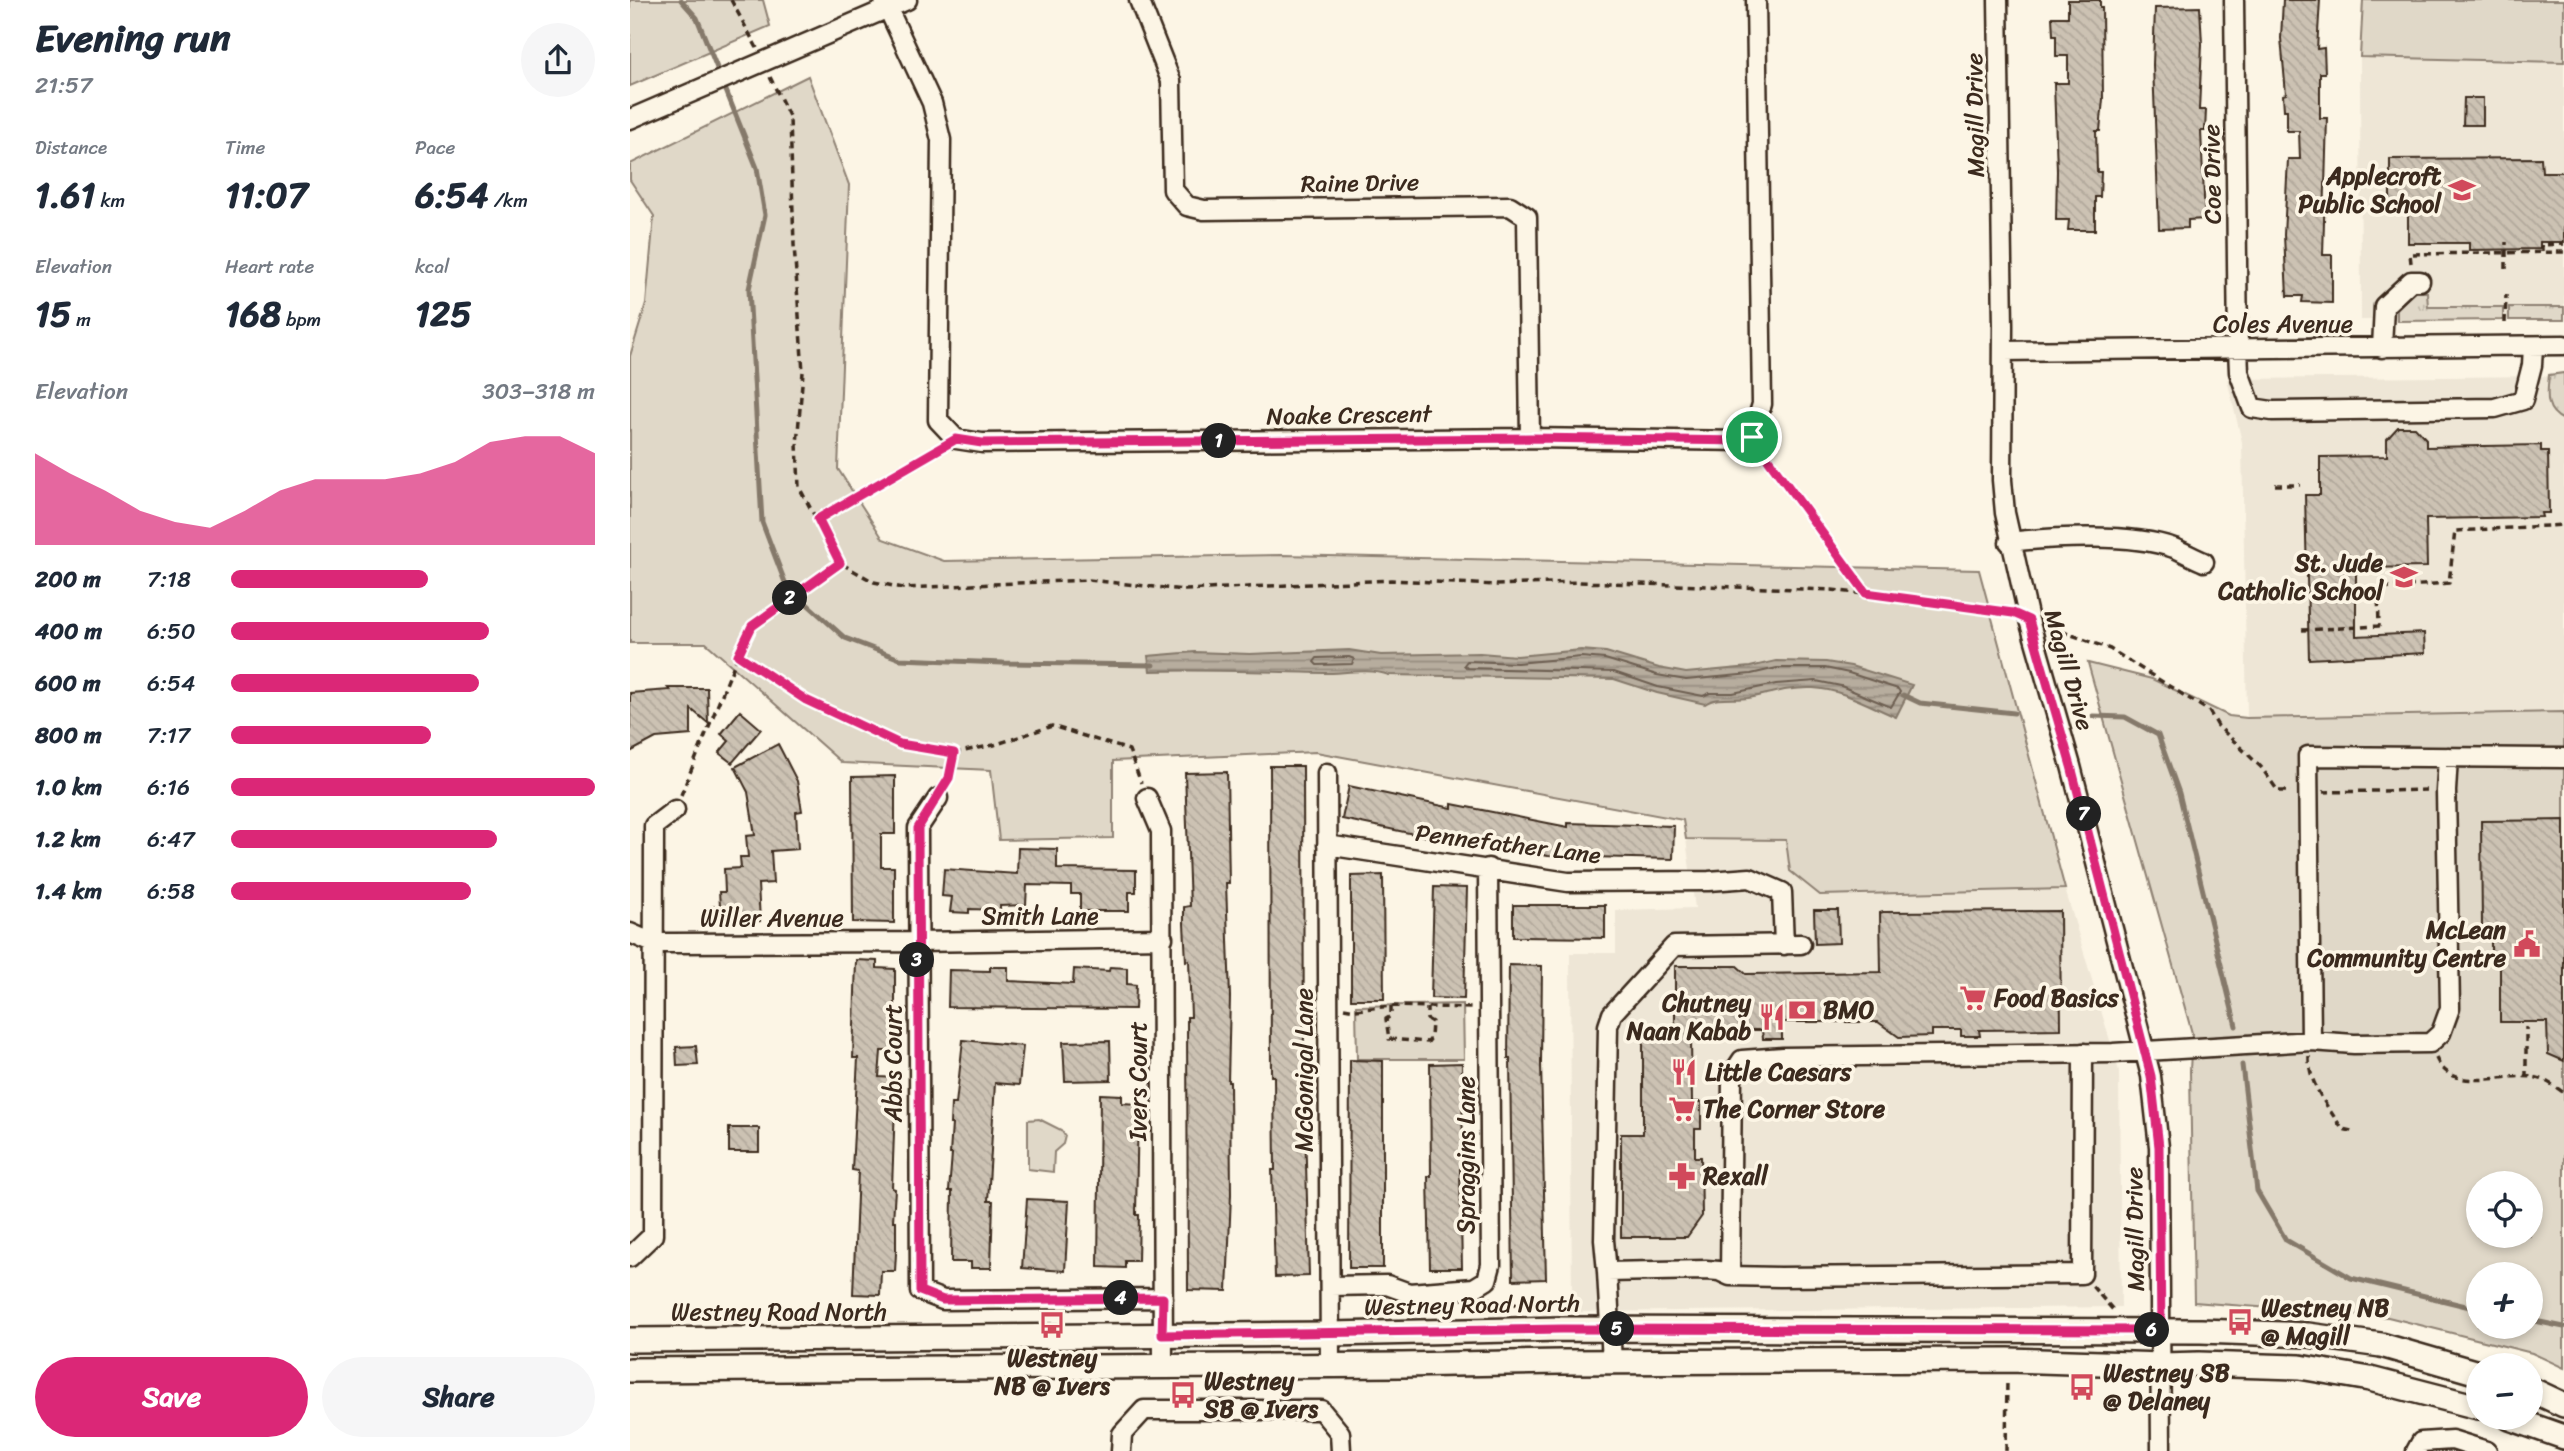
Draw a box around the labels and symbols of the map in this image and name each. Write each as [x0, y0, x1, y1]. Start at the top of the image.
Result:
street label: Magill Drive [1953, 52, 1997, 178]
street label: Coe Drive [2190, 124, 2234, 224]
place label: Applecroft Public School [2298, 155, 2442, 225]
street label: Raine Drive [1300, 161, 1420, 205]
school or university icon: Applecroft Public School [2447, 175, 2477, 205]
street label: Coles Avenue [2213, 303, 2353, 345]
street label: Noake Crescent [1266, 393, 1433, 437]
pin [1722, 407, 1782, 467]
pin: 1 [1202, 424, 1236, 458]
place label: St. Jude Catholic School [2217, 542, 2384, 612]
school or university icon: St. Jude Catholic School [2389, 562, 2419, 592]
pin: 2 [772, 580, 808, 616]
street label: Magill Drive [2032, 604, 2106, 736]
pin: 7 [2066, 796, 2102, 832]
street label: Pennefather Lane [1413, 812, 1604, 876]
street label: Smith Lane [981, 895, 1099, 937]
street label: Willer Avenue [700, 897, 844, 939]
place label: McLean Community Centre [2306, 909, 2507, 979]
public building icon: McLean Community Centre [2512, 929, 2542, 959]
pin: 3 [900, 942, 934, 978]
place label: Food Basics [1993, 977, 2119, 1019]
place label: Chutney Naan Kabab [1626, 982, 1752, 1052]
supermarket icon: Food Basics [1958, 983, 1988, 1013]
street label: McGonigal Lane [1283, 988, 1325, 1152]
place label: BMO [1823, 989, 1875, 1031]
bank icon: BMO [1787, 995, 1817, 1025]
restaurant icon: Chutney Naan Kabab [1757, 1002, 1787, 1032]
street label: Abbs Court [872, 1004, 914, 1123]
street label: Ivers Court [1117, 1021, 1159, 1142]
place label: Little Caesars [1705, 1051, 1852, 1093]
restaurant icon: Little Caesars [1669, 1057, 1699, 1087]
street label: Spraggins Lane [1445, 1076, 1487, 1234]
place label: The Corner Store [1703, 1088, 1886, 1130]
supermarket icon: The Corner Store [1667, 1094, 1697, 1124]
place label: Rexall [1702, 1155, 1769, 1197]
pharmacy icon: Rexall [1667, 1161, 1697, 1191]
street label: Magill Drive [2113, 1166, 2157, 1292]
pin: 4 [1104, 1280, 1138, 1316]
street label: Westney Road North [1364, 1282, 1580, 1328]
place label: Westney NB @ Magill [2261, 1287, 2389, 1357]
street label: Westney Road North [671, 1291, 887, 1333]
bus stop icon: Westney NB @ Magill [2225, 1307, 2255, 1337]
bus stop icon: Westney NB @ Ivers [1037, 1310, 1067, 1340]
pin: 5 [1600, 1312, 1634, 1346]
pin: 6 [2134, 1312, 2170, 1348]
place label: Westney NB @ Ivers [993, 1337, 1111, 1407]
place label: Westney SB @ Delaney [2103, 1352, 2230, 1422]
place label: Westney SB @ Ivers [1203, 1360, 1319, 1430]
bus stop icon: Westney SB @ Delaney [2067, 1372, 2097, 1402]
bus stop icon: Westney SB @ Ivers [1168, 1380, 1198, 1410]

